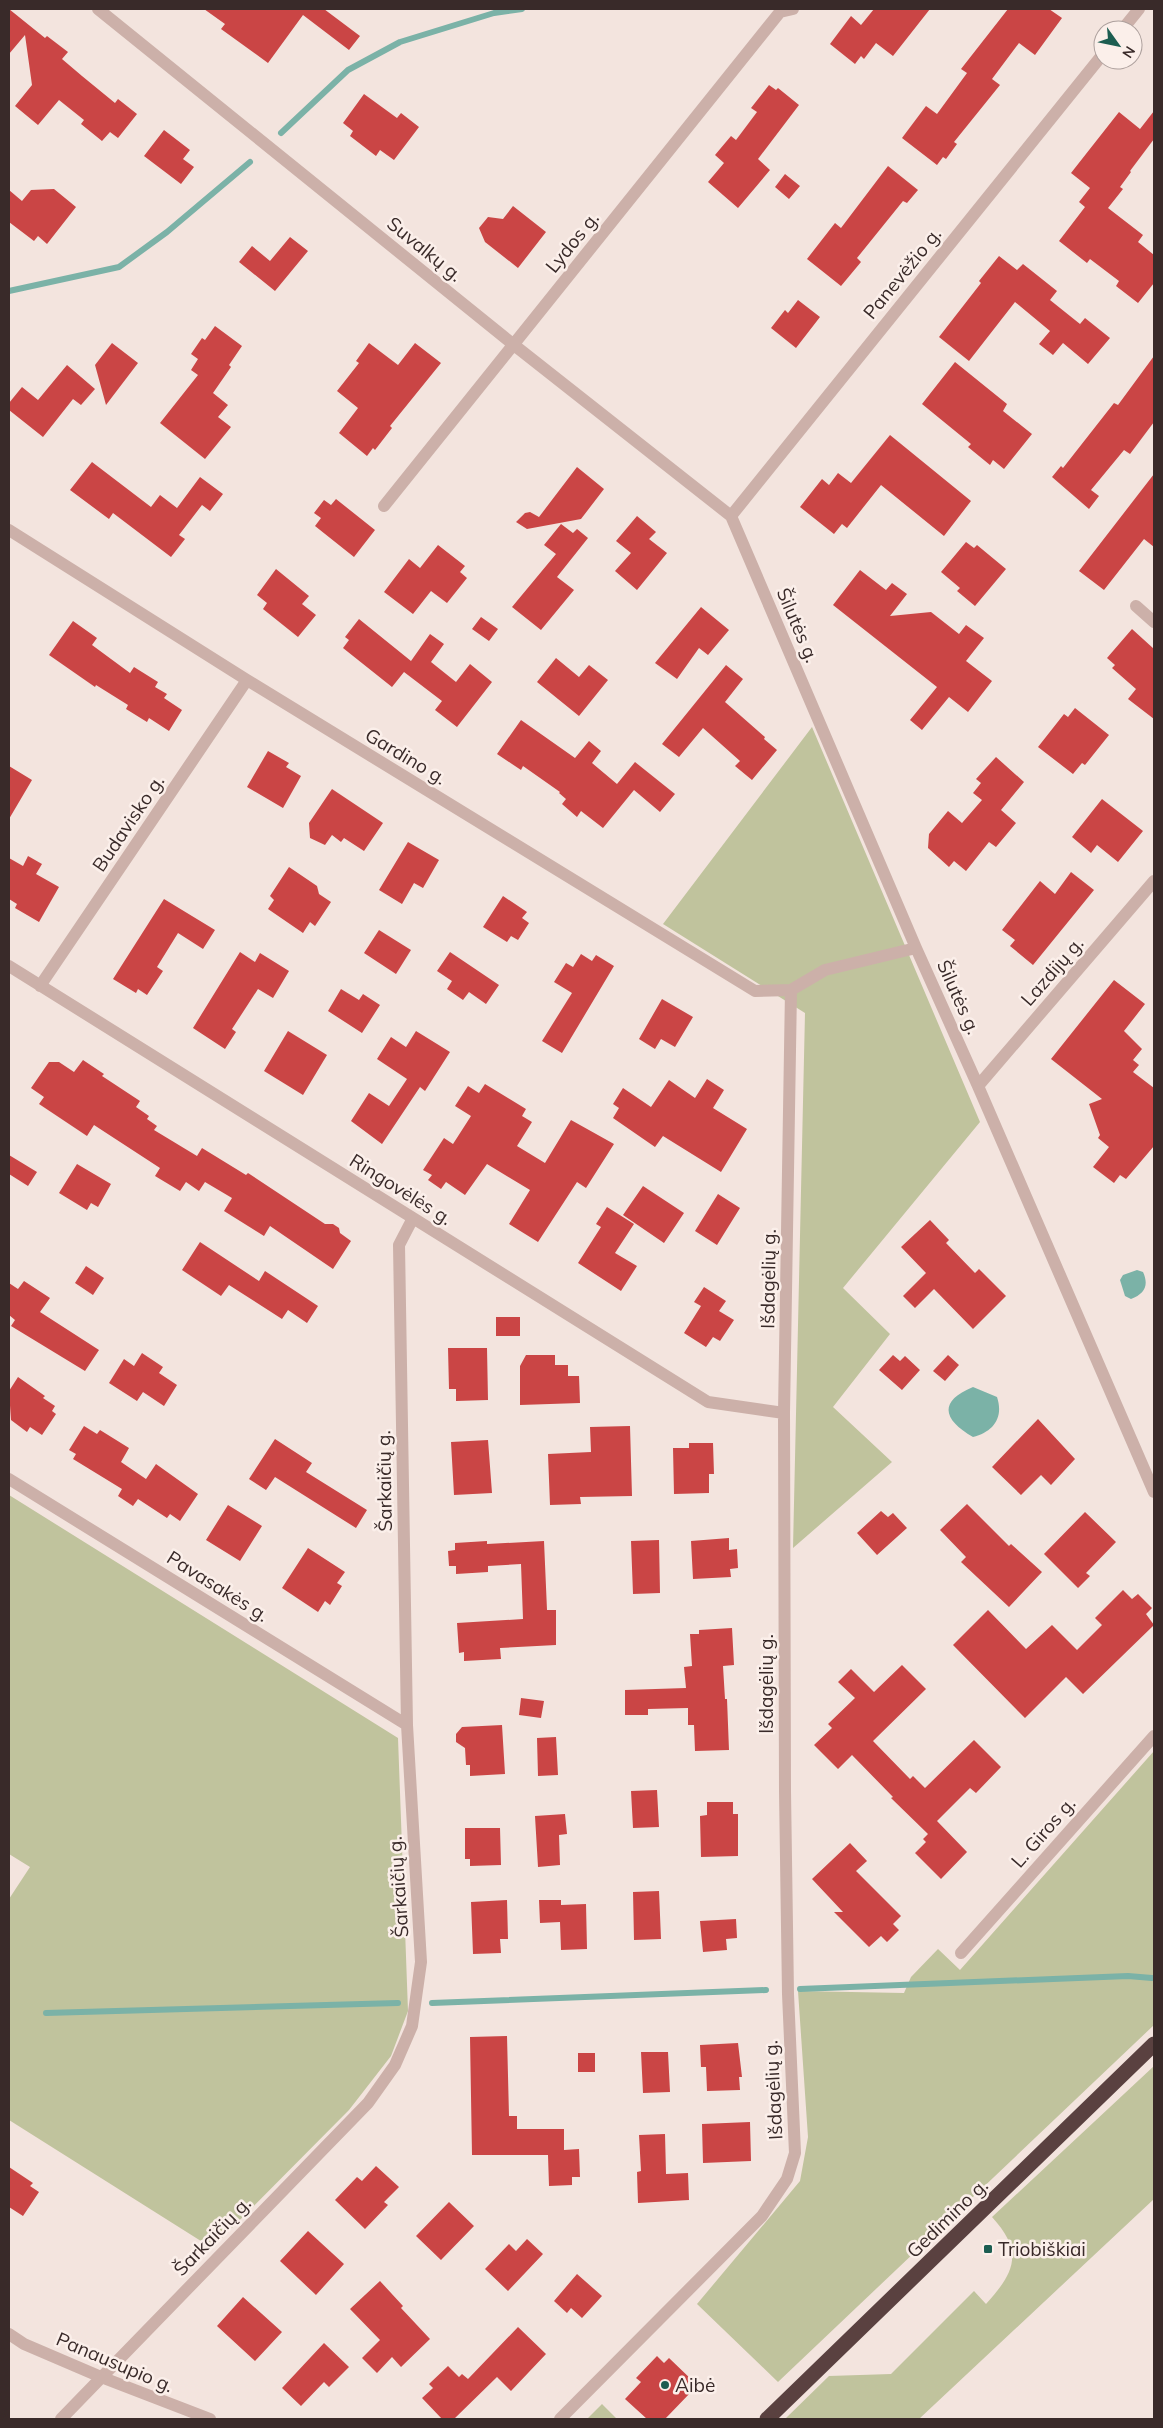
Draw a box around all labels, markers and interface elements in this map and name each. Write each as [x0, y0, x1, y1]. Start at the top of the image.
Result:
north arrow [1093, 20, 1143, 70]
text: N [1118, 43, 1139, 61]
street label: Lydos g. [540, 207, 604, 277]
street label: Suvalkų g. [382, 211, 468, 287]
street label: Panevėžio g. [858, 222, 946, 324]
street label: Šilutės g. [772, 584, 824, 666]
street label: Gardino g. [361, 722, 451, 790]
street label: Budavisko g. [87, 770, 169, 876]
street label: Lazdijų g. [1016, 932, 1088, 1010]
street label: Šilutės g. [932, 956, 986, 1038]
street label: Ringovėlės g. [345, 1148, 457, 1230]
street label: Išdagėlių g. [755, 1229, 781, 1329]
street label: Šarkaičių g. [371, 1430, 397, 1532]
street label: Pavasakės g. [163, 1545, 273, 1627]
street label: Išdagėlių g. [754, 1634, 778, 1734]
street label: L. Giros g. [1006, 1792, 1080, 1872]
street label: Šarkaičių g. [382, 1836, 414, 1938]
street label: Išdagėlių g. [758, 2040, 788, 2140]
street label: Gedimino g. [901, 2173, 993, 2263]
street label: Šarkaičių g. [168, 2191, 256, 2281]
place label: Triobiškiai [998, 2237, 1086, 2261]
marker: Triobiškiai [982, 2243, 994, 2255]
street label: Panausupio g. [53, 2327, 177, 2397]
place label: Aibė [675, 2373, 715, 2397]
marker: Aibė [659, 2379, 671, 2391]

